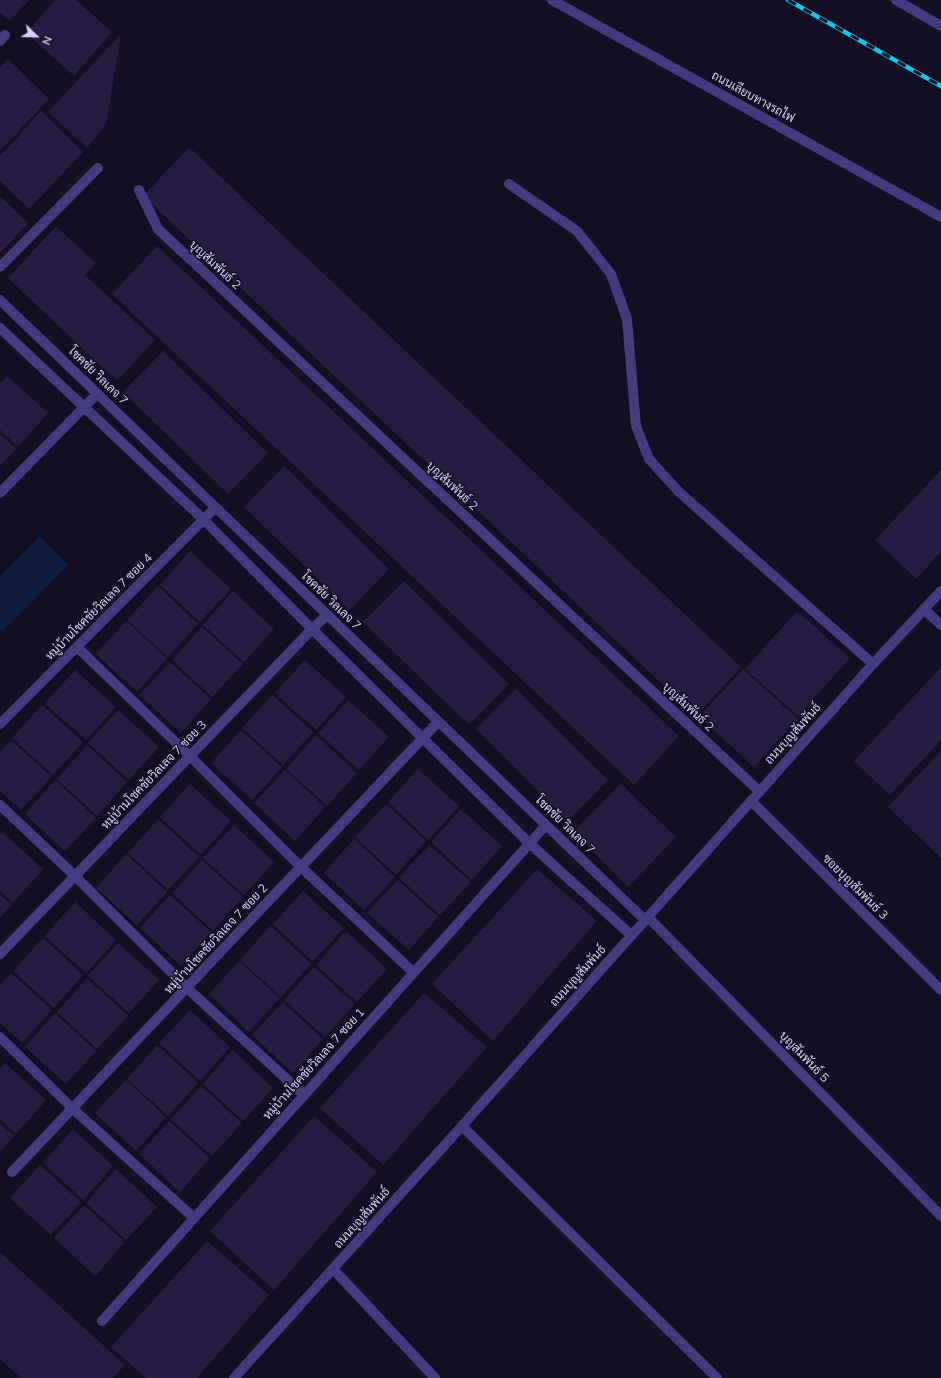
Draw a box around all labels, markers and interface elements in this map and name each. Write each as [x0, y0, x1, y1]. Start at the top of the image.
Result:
north arrow [16, 16, 56, 56]
text: N [39, 34, 55, 47]
street label: ถนนเลียบทางรถไฟ [709, 68, 797, 126]
street label: บุญสัมพันธ์ 2 [186, 238, 244, 292]
street label: โชคชัย วิลเลจ 7 [65, 344, 131, 408]
street label: บุญสัมพันธ์ 2 [423, 459, 481, 513]
street label: หมู่บ้านโชคชัยวิลเลจ 7 ซอย 4 [43, 551, 155, 663]
street label: โชคชัย วิลเลจ 7 [298, 569, 364, 633]
street label: บุญสัมพันธ์ 2 [659, 680, 717, 734]
street label: ถนนบุญสัมพันธ์ [762, 701, 824, 767]
street label: หมู่บ้านโชคชัยวิลเลจ 7 ซอย 3 [98, 718, 210, 832]
street label: โชคชัย วิลเลจ 7 [532, 793, 598, 857]
street label: ซอยบุญสัมพันธ์ 3 [819, 851, 891, 923]
street label: หมู่บ้านโชคชัยวิลเลจ 7 ซอย 2 [161, 881, 271, 997]
street label: ถนนบุญสัมพันธ์ [547, 943, 609, 1009]
street label: หมู่บ้านโชคชัยวิลเลจ 7 ซอย 1 [260, 1005, 368, 1123]
street label: บุญสัมพันธ์ 5 [776, 1029, 832, 1085]
street label: ถนนบุญสัมพันธ์ [331, 1185, 393, 1251]

